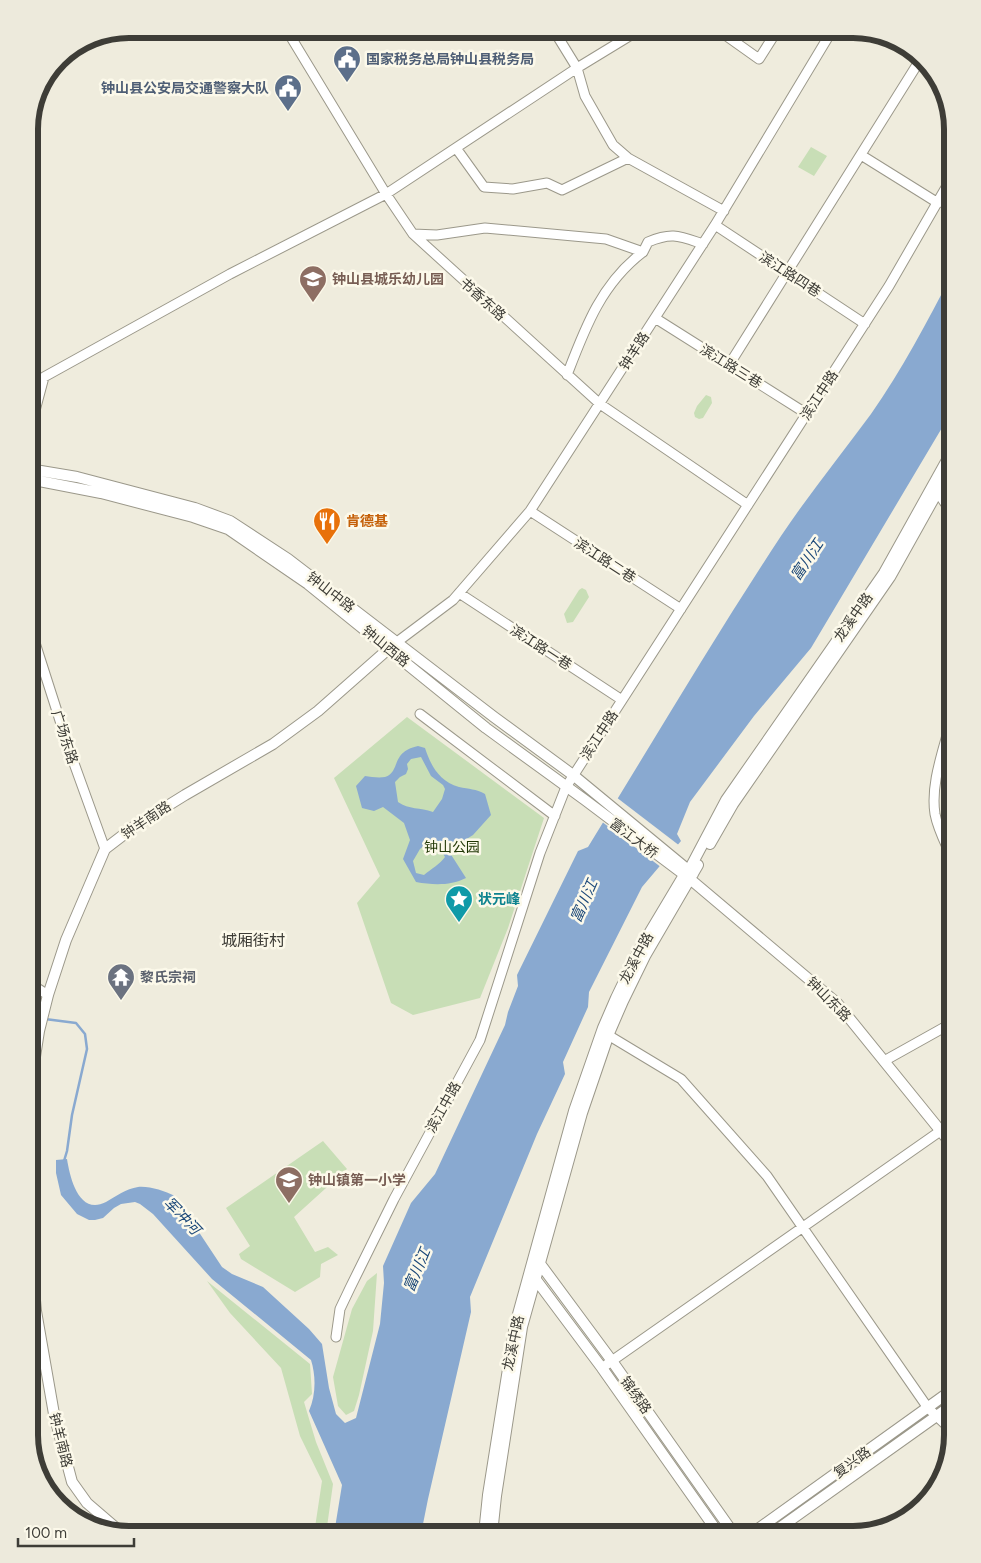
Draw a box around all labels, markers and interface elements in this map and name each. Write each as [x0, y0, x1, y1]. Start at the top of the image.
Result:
public building icon: 国家税务总局钟山县税务局 [332, 44, 362, 83]
place label: 国家税务总局钟山县税务局 [366, 51, 534, 68]
public building icon: 钟山县公安局交通警察大队 [273, 73, 303, 112]
place label: 钟山县公安局交通警察大队 [101, 80, 269, 97]
street label: 滨江路四巷 [756, 248, 824, 301]
school or university icon: 钟山县城乐幼儿园 [298, 264, 328, 303]
place label: 钟山县城乐幼儿园 [332, 271, 444, 288]
street label: 书香东路 [456, 274, 509, 324]
street label: 钟羊路 [616, 329, 653, 374]
street label: 滨江路三巷 [697, 341, 765, 392]
street label: 滨江中路 [797, 367, 842, 423]
restaurant icon: 肯德基 [312, 506, 342, 545]
place label: 肯德基 [346, 513, 388, 530]
street label: 滨江路二巷 [571, 534, 639, 587]
water label: 富川江 [787, 535, 828, 584]
street label: 钟山中路 [303, 568, 358, 616]
street label: 龙溪中路 [830, 589, 876, 645]
street label: 滨江路一巷 [507, 621, 575, 674]
street label: 钟山西路 [359, 622, 413, 671]
street label: 滨江中路 [577, 707, 622, 763]
street label: 广场东路 [48, 708, 81, 766]
street label: 钟羊南路 [118, 798, 174, 843]
street label: 富江大桥 [606, 815, 661, 862]
park label: 钟山公园 [424, 839, 480, 856]
water label: 富川江 [567, 875, 602, 925]
place icon: 状元峰 [444, 884, 474, 923]
place label: 状元峰 [478, 891, 520, 908]
street label: 龙溪中路 [616, 930, 657, 987]
district label: 城厢街村 [221, 931, 285, 950]
temple icon: 黎氏宗祠 [106, 962, 136, 1001]
place label: 黎氏宗祠 [140, 969, 196, 986]
street label: 钟山东路 [803, 974, 854, 1025]
street label: 滨江中路 [422, 1079, 464, 1136]
school or university icon: 钟山镇第一小学 [274, 1165, 304, 1204]
place label: 钟山镇第一小学 [308, 1172, 406, 1189]
water label: 军冲河 [160, 1194, 206, 1241]
water label: 富川江 [400, 1244, 435, 1294]
street label: 龙溪中路 [499, 1314, 528, 1372]
street label: 锦绣路 [617, 1373, 655, 1417]
street label: 钟羊南路 [45, 1411, 76, 1469]
street label: 复兴路 [830, 1443, 874, 1482]
scale bar [18, 1516, 134, 1548]
text: 100 m [25, 1524, 67, 1542]

